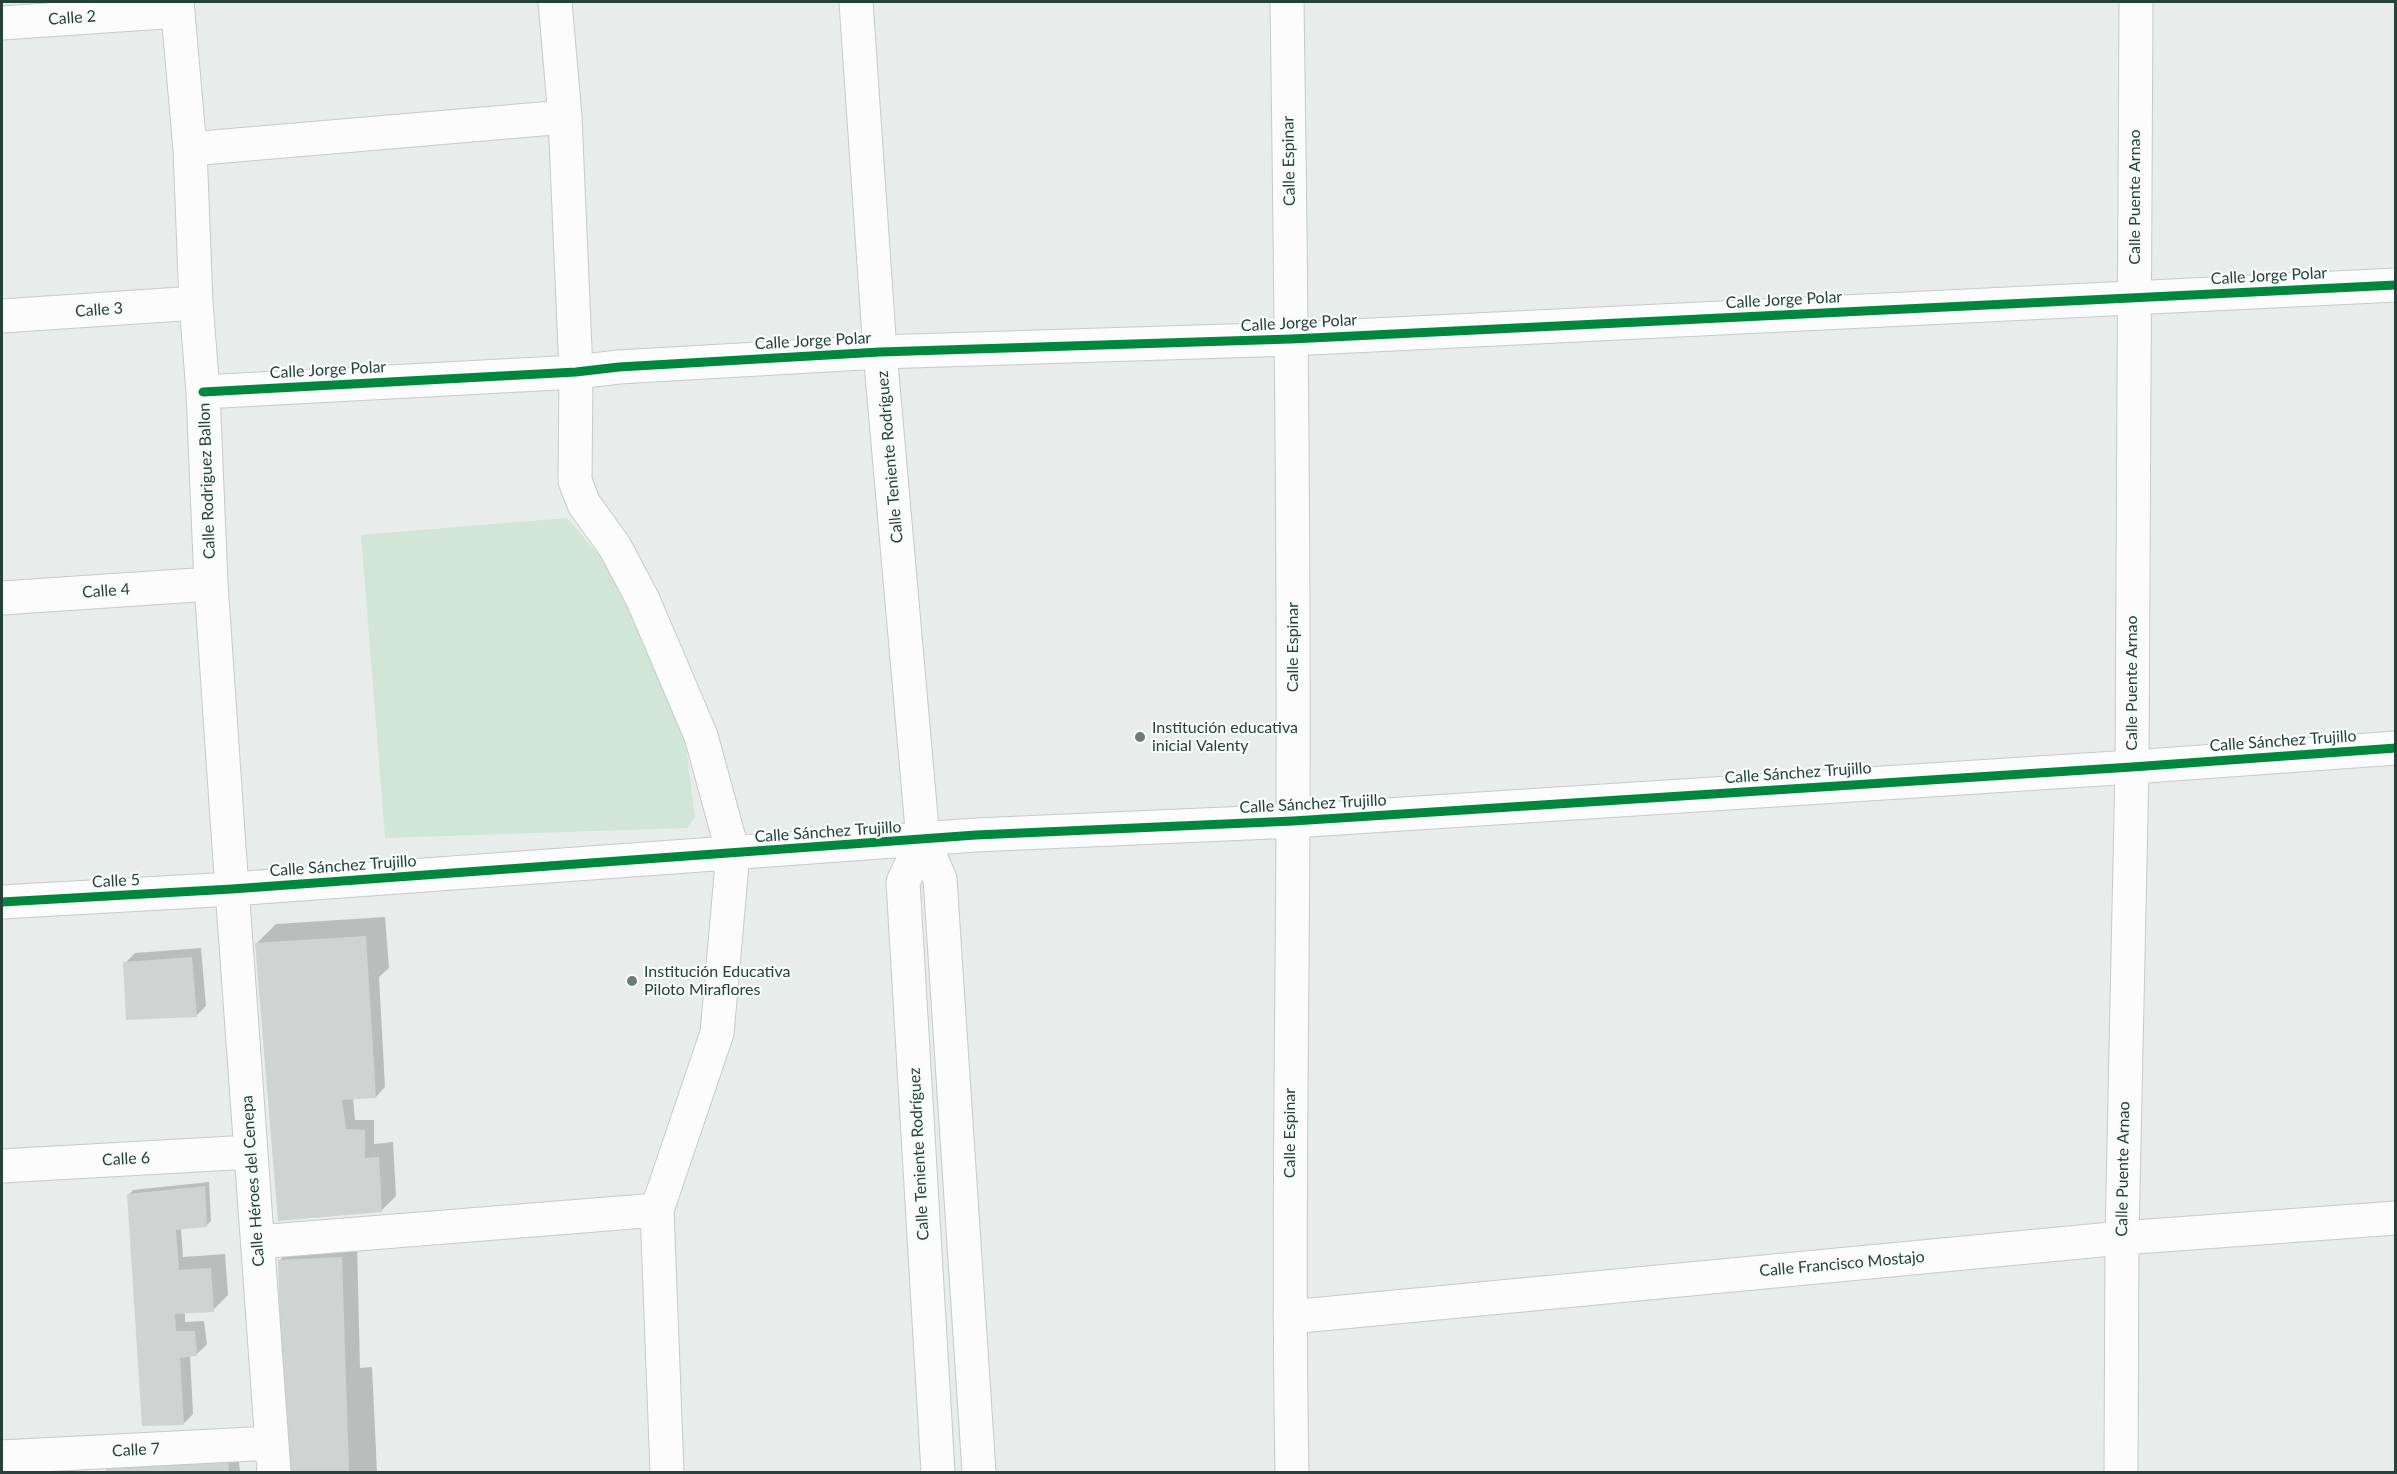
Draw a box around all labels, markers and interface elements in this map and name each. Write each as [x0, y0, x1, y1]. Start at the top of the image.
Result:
street label: Calle 2 [47, 7, 97, 29]
street label: Calle Espinar [1279, 116, 1299, 206]
street label: Calle Puente Arnao [2125, 129, 2145, 265]
street label: Calle Jorge Polar [2210, 263, 2328, 289]
street label: Calle Jorge Polar [1725, 287, 1843, 313]
street label: Calle 3 [74, 299, 124, 321]
street label: Calle Jorge Polar [1240, 310, 1358, 336]
street label: Calle Jorge Polar [754, 328, 872, 354]
street label: Calle Jorge Polar [269, 357, 387, 383]
street label: Calle Teniente Rodríguez [873, 370, 907, 544]
street label: Calle Rodriguez Ballon [195, 402, 219, 560]
street label: Calle 4 [81, 580, 131, 602]
street label: Calle Espinar [1283, 602, 1303, 692]
street label: Calle Puente Arnao [2122, 615, 2142, 751]
place label: Institución educativa inicial Valenty [1152, 718, 1298, 756]
street label: Calle Sánchez Trujillo [2209, 726, 2357, 756]
marker: Institución educativa inicial Valenty [1133, 730, 1147, 744]
street label: Calle Sánchez Trujillo [1724, 758, 1872, 788]
street label: Calle Sánchez Trujillo [1239, 791, 1387, 817]
street label: Calle Sánchez Trujillo [754, 817, 902, 847]
street label: Calle Sánchez Trujillo [269, 851, 417, 881]
street label: Calle 5 [92, 870, 140, 892]
place label: Institución Educativa Piloto Miraflores [644, 962, 790, 1000]
marker: Institución Educativa Piloto Miraflores [625, 974, 639, 988]
street label: Calle Teniente Rodríguez [905, 1067, 933, 1241]
street label: Calle Espinar [1280, 1088, 1300, 1178]
street label: Calle Héroes del Cenepa [237, 1095, 269, 1267]
street label: Calle Puente Arnao [2112, 1101, 2134, 1237]
street label: Calle 6 [102, 1148, 150, 1170]
street label: Calle Francisco Mostajo [1759, 1247, 1925, 1281]
street label: Calle 7 [112, 1439, 160, 1461]

